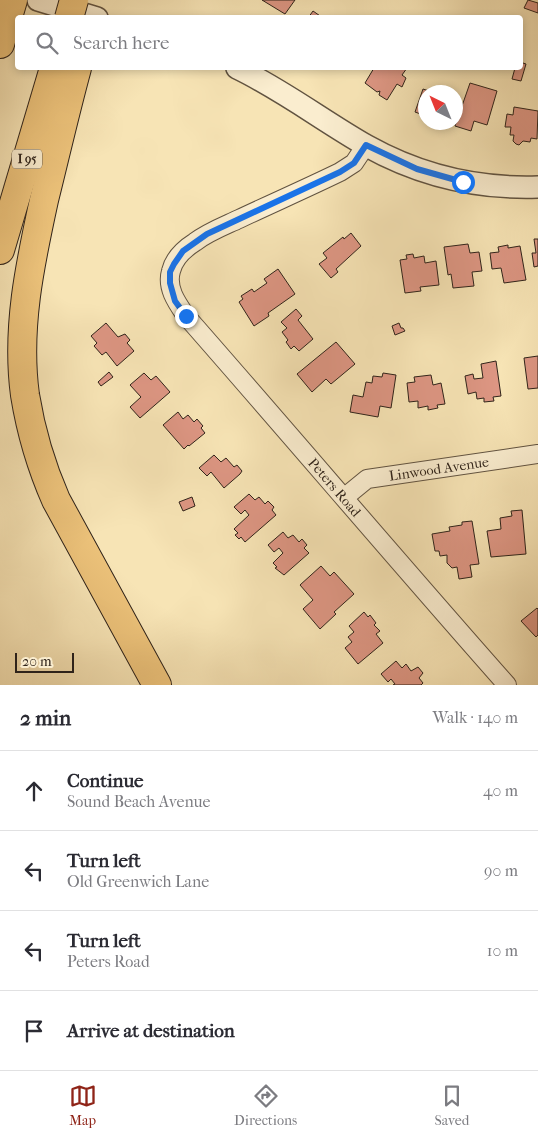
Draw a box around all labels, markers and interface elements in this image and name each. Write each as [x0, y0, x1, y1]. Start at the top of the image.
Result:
search box [15, 15, 523, 70]
icon: search [33, 29, 61, 57]
text: Search here [73, 32, 169, 54]
north arrow [418, 85, 463, 130]
road number: I 95 [12, 150, 42, 168]
route start [452, 171, 475, 194]
route end [175, 305, 198, 328]
street label: Linwood Avenue [388, 453, 490, 484]
street label: Peters Road [305, 454, 365, 520]
scale bar [15, 650, 74, 673]
text: 20 m [22, 653, 52, 670]
text: 2 min [20, 706, 71, 730]
text: Walk · 140 m [433, 708, 518, 727]
text: Continue [67, 770, 143, 792]
icon: ahead [20, 777, 48, 805]
text: 40 m [483, 781, 518, 800]
text: Sound Beach Avenue [67, 792, 210, 811]
text: Turn left [67, 850, 141, 872]
icon: left [20, 857, 48, 885]
text: 90 m [484, 861, 518, 880]
text: Old Greenwich Lane [67, 872, 209, 891]
text: Turn left [67, 930, 141, 952]
icon: left [20, 937, 48, 965]
text: 10 m [487, 941, 518, 960]
text: Peters Road [67, 952, 150, 971]
icon: arrive [20, 1017, 48, 1045]
text: Arrive at destination [67, 1020, 235, 1042]
tab: Map [69, 1082, 97, 1129]
tab: Directions [234, 1082, 297, 1129]
tab: Saved [435, 1082, 469, 1129]

